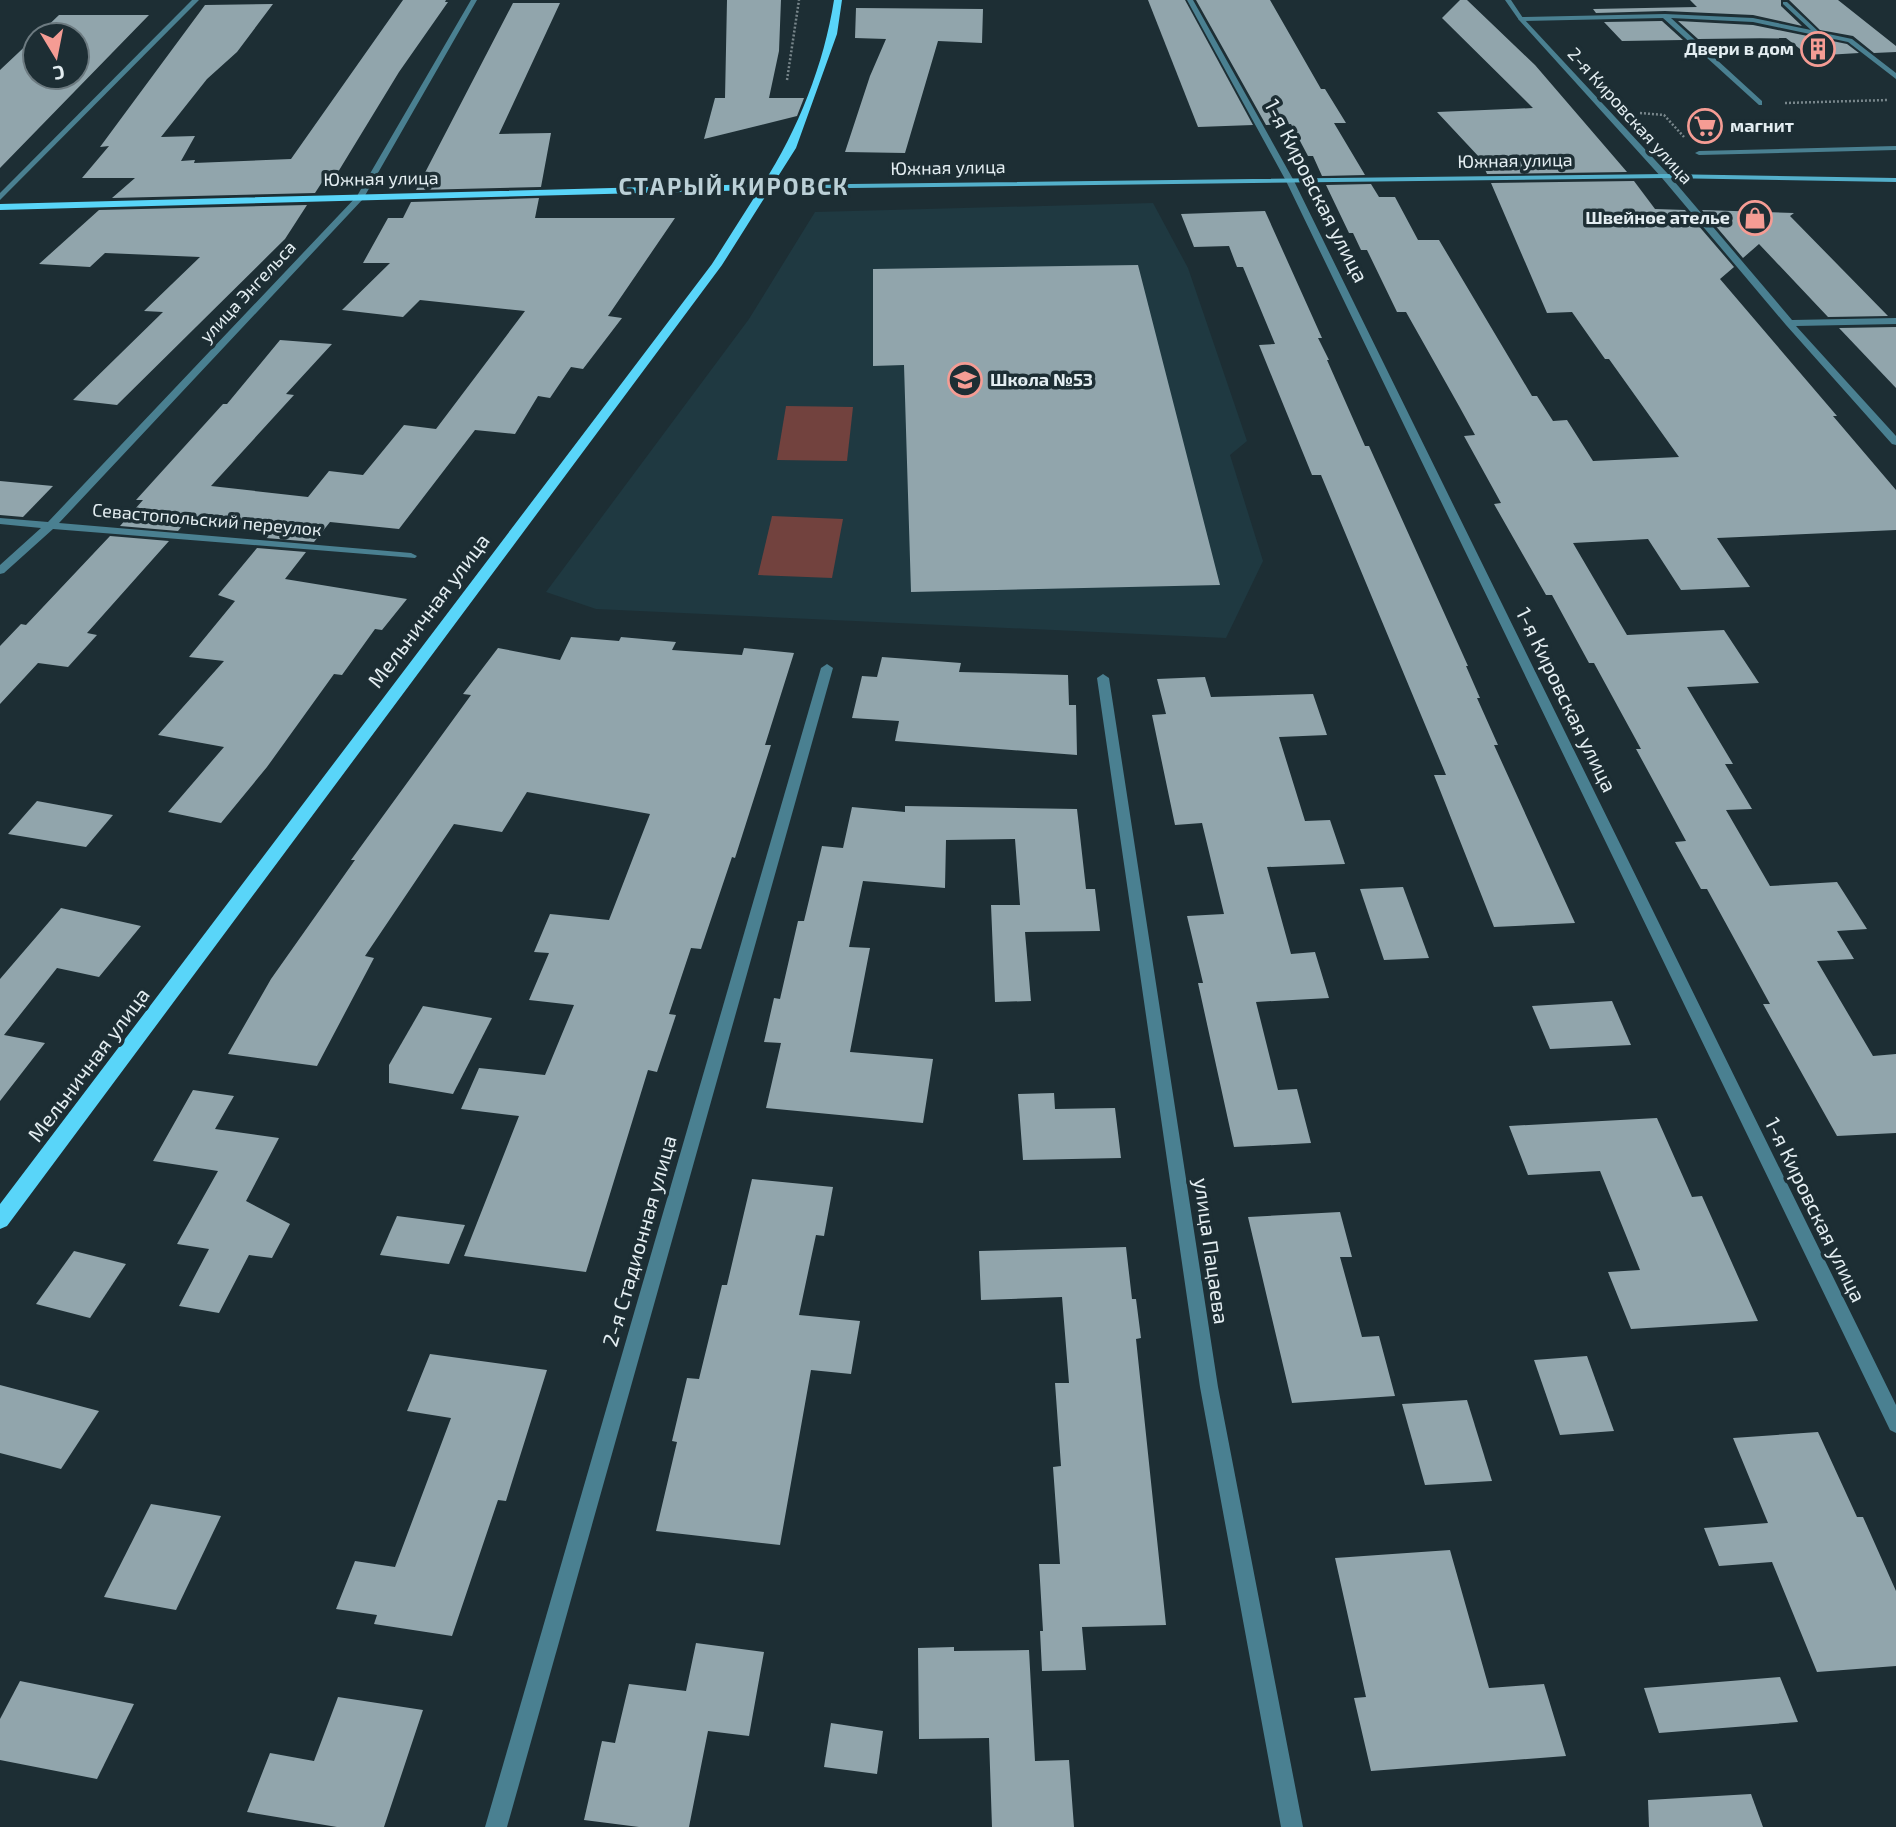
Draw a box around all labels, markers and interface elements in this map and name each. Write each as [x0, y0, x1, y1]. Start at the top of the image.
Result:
north arrow [21, 21, 91, 91]
building icon: Двери в дом [1799, 30, 1837, 68]
place label: Двери в дом [1684, 37, 1794, 59]
street label: 2-я Кировская улица [1563, 42, 1698, 188]
text: С [52, 61, 67, 86]
street label: 1-я Кировская улица [1259, 94, 1374, 287]
supermarket icon: магнит [1686, 107, 1724, 145]
place label: магнит [1730, 114, 1794, 136]
street label: Южная улица [1457, 148, 1573, 172]
street label: Южная улица [890, 155, 1006, 179]
street label: Южная улица [323, 166, 439, 190]
district label: СТАРЫЙ КИРОВСК [619, 172, 850, 200]
shop icon: Швейное ателье [1736, 199, 1774, 237]
place label: Швейное ателье [1585, 206, 1730, 228]
street label: улица Энгельса [194, 236, 300, 347]
school or university icon: Школа №53 [946, 361, 984, 399]
place label: Школа №53 [990, 368, 1093, 390]
street label: Севастопольский переулок [91, 498, 323, 540]
street label: Мельничная улица [362, 528, 495, 693]
street label: 1-я Кировская улица [1511, 603, 1623, 796]
street label: Мельничная улица [22, 982, 155, 1147]
street label: 1-я Кировская улица [1760, 1113, 1872, 1306]
street label: 2-я Стадионная улица [596, 1132, 682, 1349]
street label: улица Пацаева [1189, 1176, 1235, 1326]

